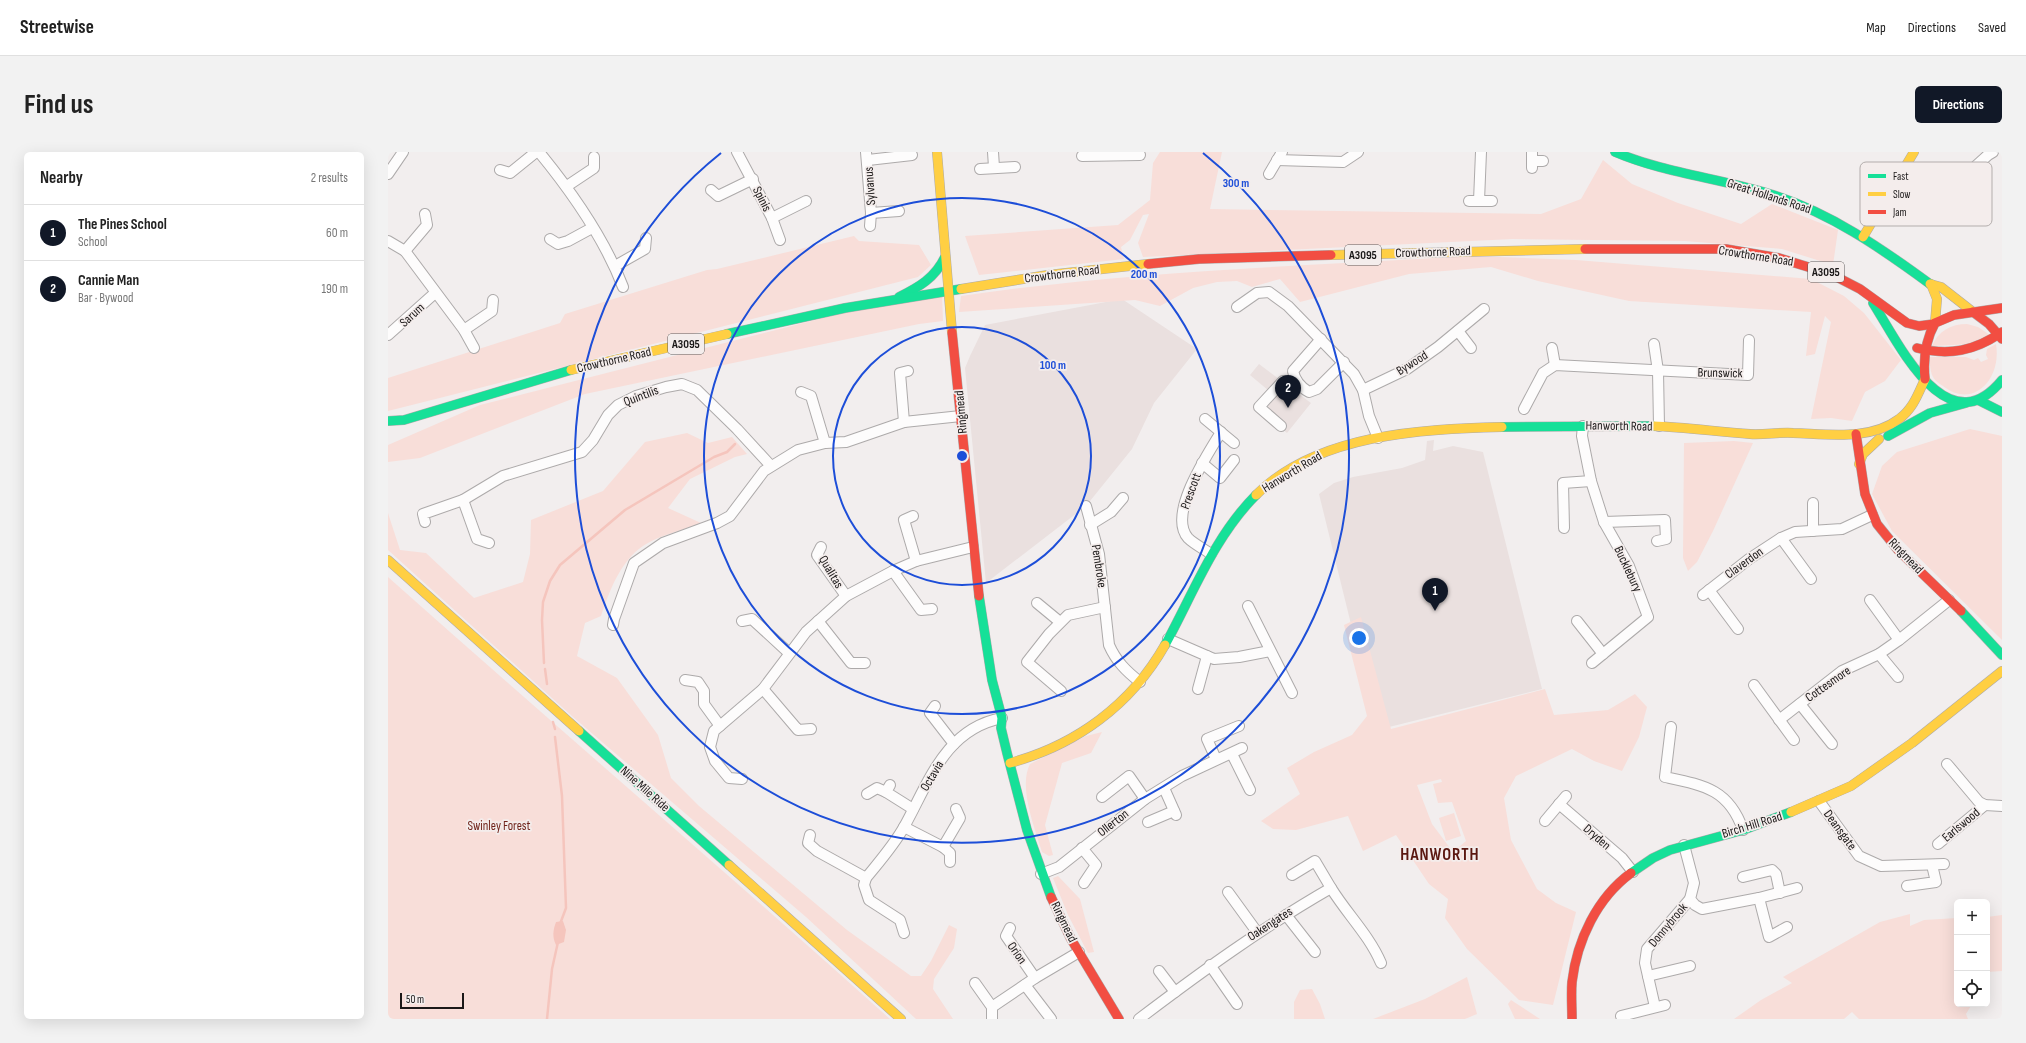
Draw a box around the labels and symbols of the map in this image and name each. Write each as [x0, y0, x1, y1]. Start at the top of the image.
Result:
legend [1860, 162, 1992, 226]
street label: Sylvanus [861, 166, 879, 206]
text: Fast [1893, 170, 1909, 183]
street label: Great Hollands Road [1725, 175, 1813, 217]
text: 300 m [1223, 176, 1249, 191]
street label: Spinis [749, 184, 775, 215]
text: Slow [1893, 188, 1910, 201]
text: Jam [1892, 206, 1907, 219]
street label: Crowthorne Road [1717, 242, 1795, 270]
street label: Crowthorne Road [1395, 243, 1471, 261]
road number: A3095 [1345, 245, 1381, 265]
street label: Crowthorne Road [1024, 261, 1100, 287]
road number: A3095 [1808, 262, 1844, 282]
text: 200 m [1131, 267, 1157, 282]
street label: Sarum [396, 300, 428, 330]
road number: A3095 [668, 334, 704, 354]
street label: Crowthorne Road [575, 344, 653, 376]
street label: Bywood [1393, 347, 1431, 379]
text: 100 m [1040, 358, 1066, 373]
street label: Brunswick [1697, 365, 1743, 381]
pin: 2 [1275, 375, 1301, 408]
street label: Quintilis [621, 382, 661, 410]
street label: Ringmead [951, 390, 971, 434]
street label: Hanworth Road [1585, 417, 1653, 435]
street label: Hanworth Road [1259, 448, 1325, 496]
centre of rings [955, 449, 969, 463]
street label: Prescott [1177, 471, 1205, 511]
street label: Ringmead [1885, 535, 1927, 577]
street label: Pembroke [1088, 543, 1110, 589]
street label: Bucklebury [1610, 544, 1646, 594]
street label: Claverdon [1722, 544, 1766, 582]
street label: Qualitas [815, 553, 847, 592]
pin: 1 [1422, 578, 1448, 611]
your location [1349, 628, 1369, 648]
street label: Cottesmore [1802, 663, 1854, 705]
street label: Octavia [917, 758, 947, 794]
street label: Nine Mile Ride [617, 763, 673, 815]
street label: Earlswood [1939, 805, 1983, 845]
street label: Ollerton [1094, 806, 1132, 840]
street label: Deansgate [1820, 807, 1860, 853]
street label: Birch Hill Road [1720, 808, 1784, 842]
park label: Swinley Forest [468, 818, 531, 834]
street label: Dryden [1580, 821, 1614, 853]
district label: HANWORTH [1400, 845, 1480, 865]
street label: Ringmead [1047, 899, 1081, 945]
street label: Donnybrook [1645, 900, 1691, 950]
street label: Oakengates [1244, 903, 1296, 944]
street label: Orion [1004, 939, 1030, 967]
scale bar [400, 991, 464, 1010]

